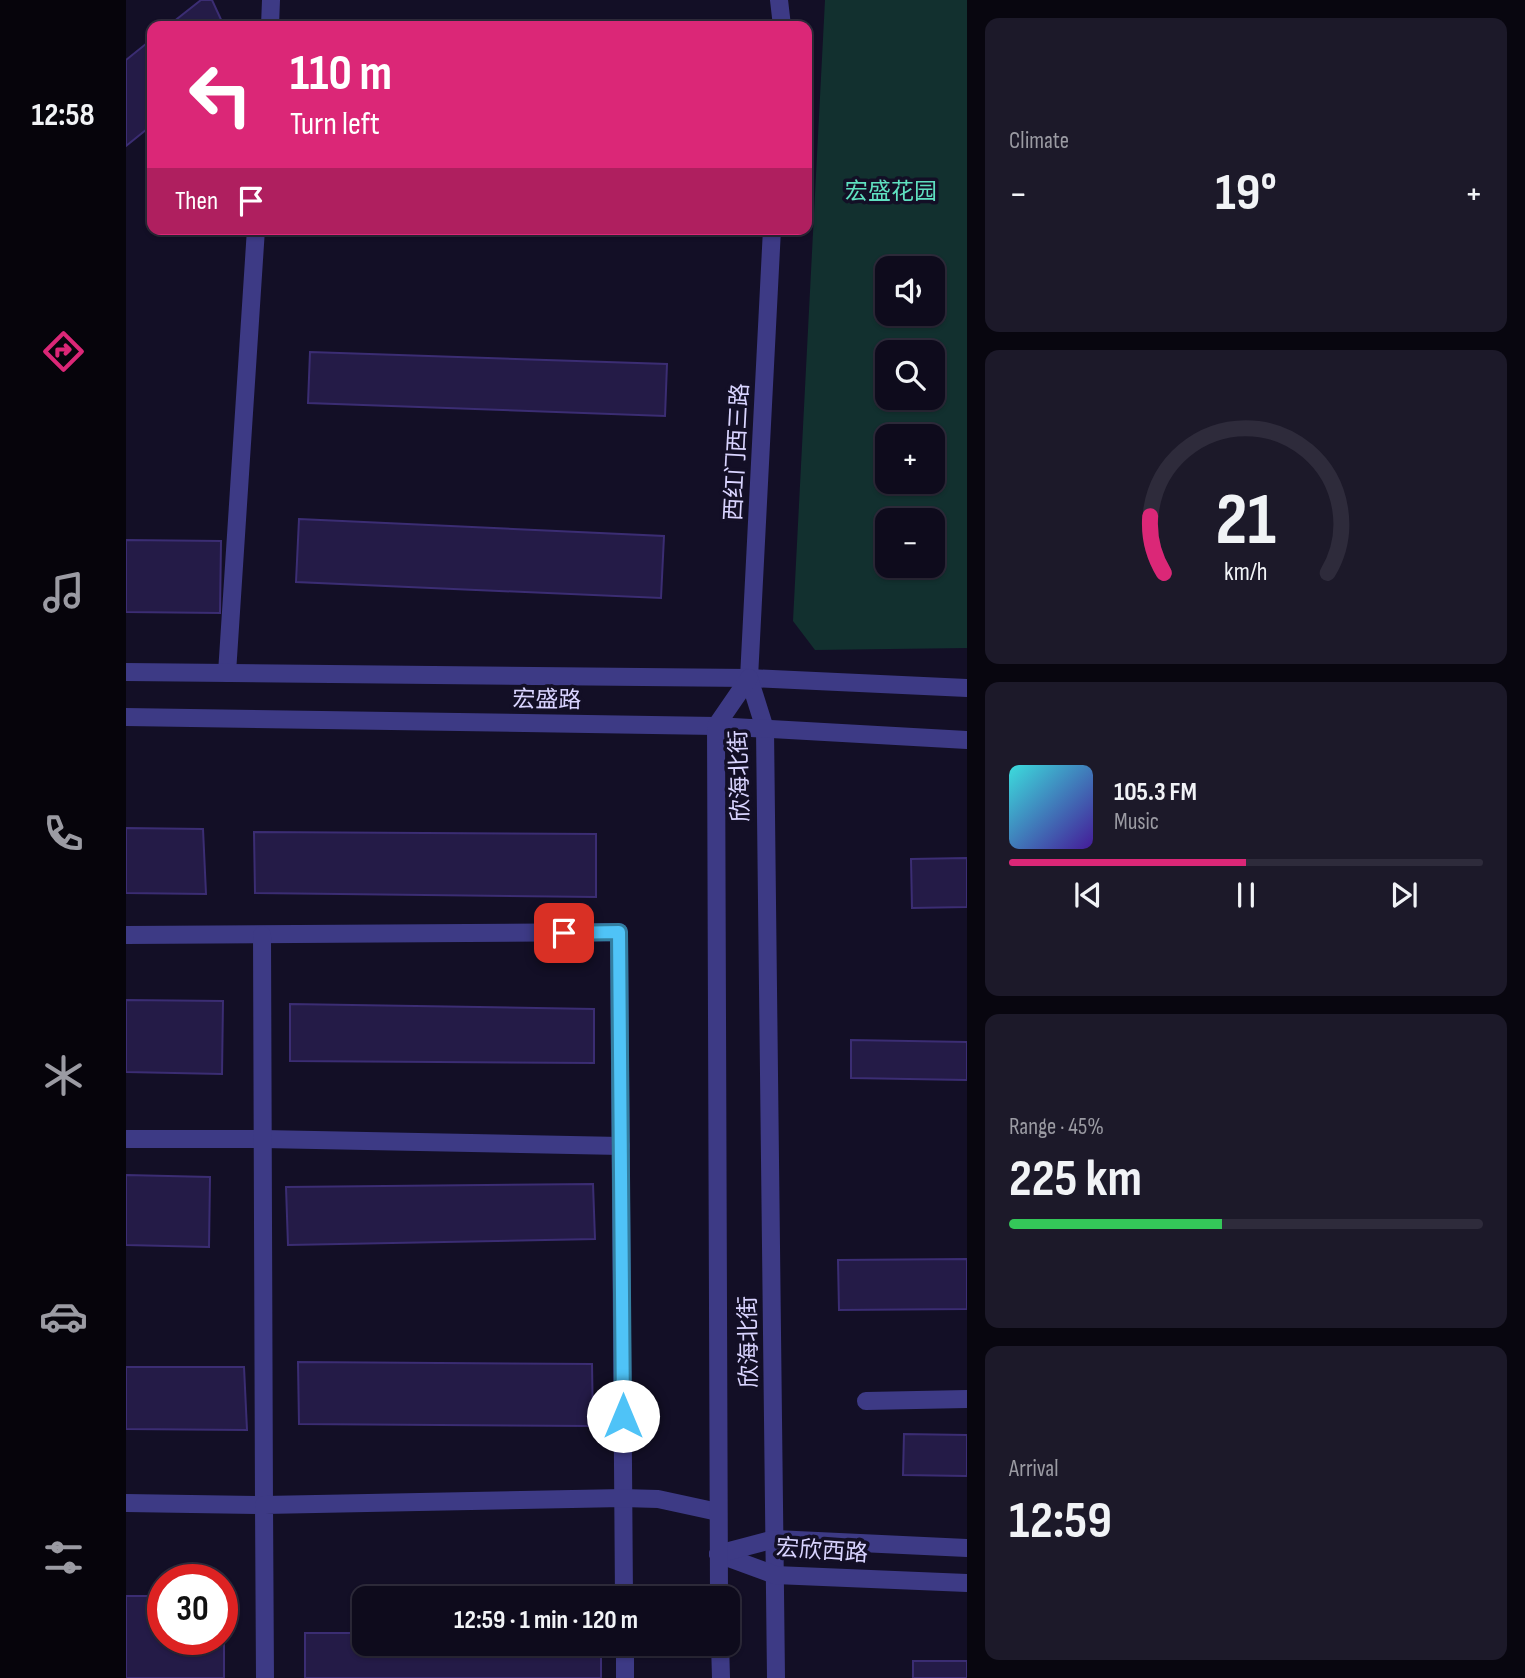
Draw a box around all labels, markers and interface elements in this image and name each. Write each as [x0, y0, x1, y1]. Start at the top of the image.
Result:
text: 110 m [290, 45, 392, 104]
icon: left [175, 49, 266, 140]
text: 12:58 [31, 96, 95, 135]
text: Turn left [290, 105, 380, 144]
text: Climate [1009, 127, 1069, 155]
text: 19° [1215, 162, 1277, 225]
text: − [1009, 172, 1028, 217]
text: + [1464, 172, 1483, 217]
park label: 宏盛花园 [845, 178, 937, 206]
icon: arrive [232, 182, 270, 220]
text: Then [175, 186, 218, 217]
map controls [875, 256, 945, 578]
button: sound [875, 256, 945, 326]
icon: directions [39, 327, 88, 376]
button: search [875, 340, 945, 410]
street label: 西红门西三路 [719, 382, 755, 522]
button: + [875, 424, 945, 494]
text: 21 [1216, 477, 1276, 565]
button: − [875, 508, 945, 578]
text: km/h [1224, 557, 1268, 588]
icon: music [39, 568, 88, 617]
street label: 宏盛路 [512, 685, 582, 715]
street label: 欣海北街 [724, 730, 756, 822]
text: 105.3 FM [1114, 777, 1197, 808]
text: Music [1114, 808, 1159, 836]
icon: phone [39, 809, 88, 858]
icon: previous [1069, 876, 1107, 914]
icon: pause [1227, 876, 1265, 914]
icon: next [1385, 876, 1423, 914]
pin [534, 903, 594, 963]
icon: arrive [545, 914, 583, 952]
icon: climate [39, 1051, 88, 1100]
text: Range · 45% [1009, 1113, 1104, 1141]
text: 225 km [1009, 1148, 1142, 1211]
icon: car [39, 1292, 88, 1341]
street label: 欣海北街 [734, 1296, 764, 1388]
position arrow [586, 1379, 660, 1453]
text: Arrival [1009, 1455, 1058, 1483]
text: 12:59 [1009, 1490, 1112, 1553]
icon: filters [39, 1533, 88, 1582]
street label: 宏欣西路 [775, 1534, 869, 1568]
speed limit sign: 30 [147, 1564, 238, 1655]
text: 12:59 · 1 min · 120 m [454, 1605, 638, 1636]

